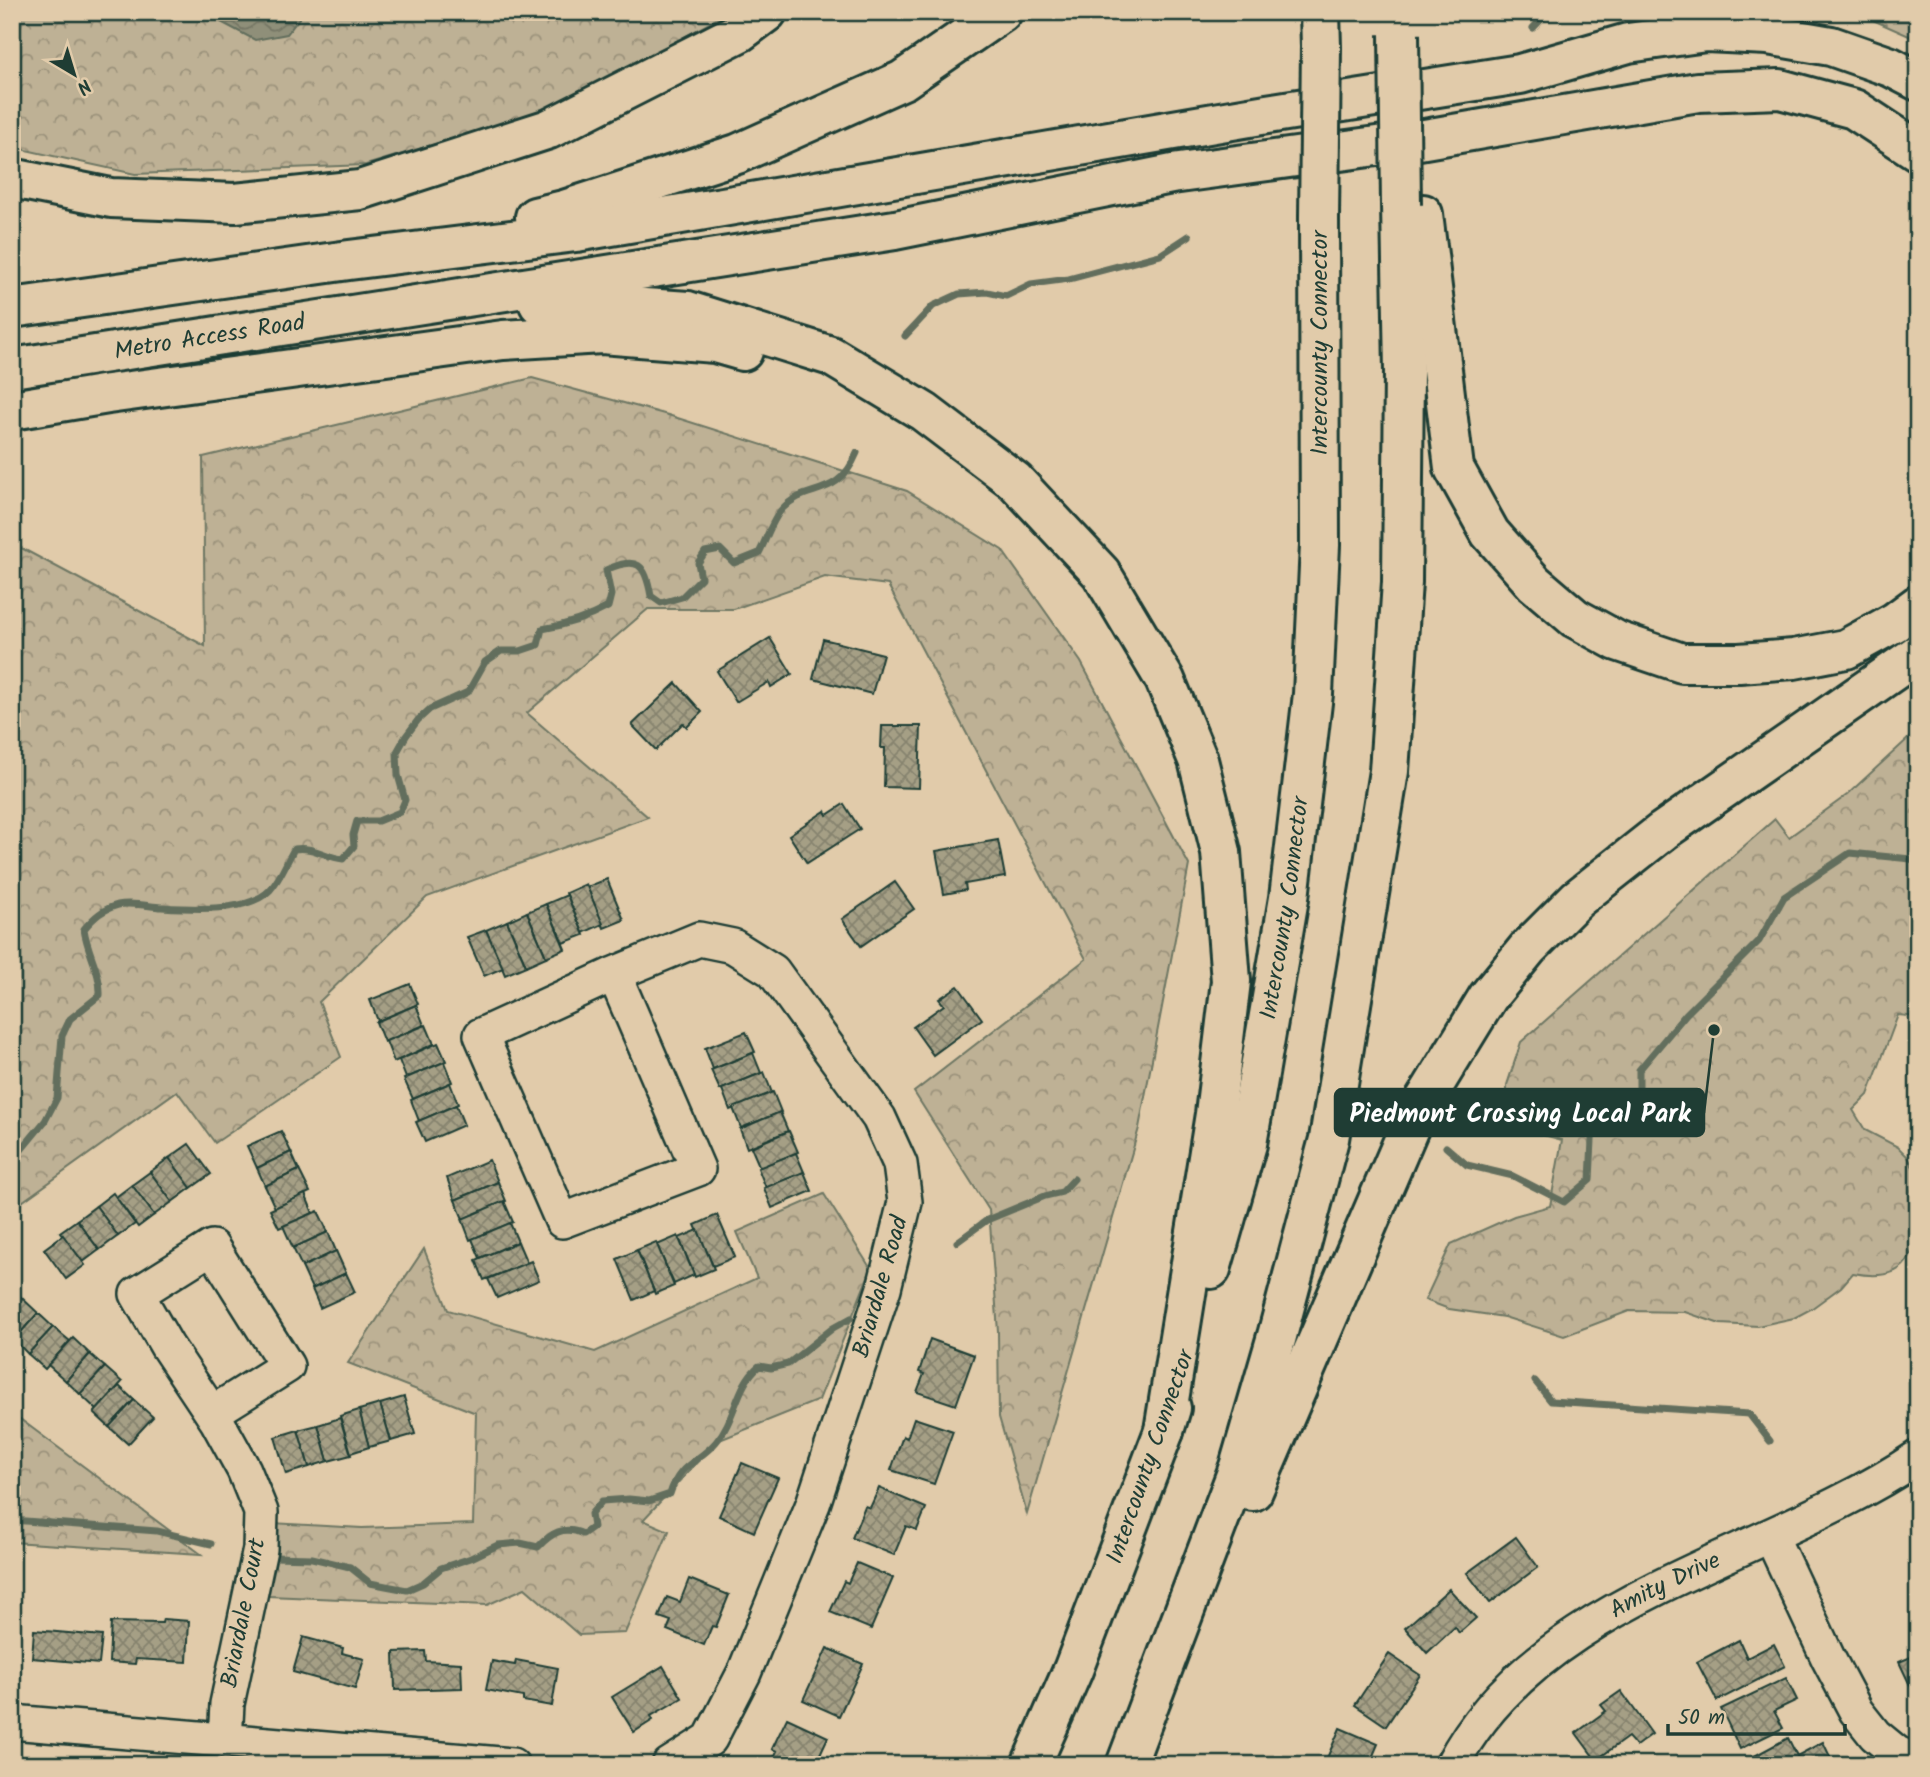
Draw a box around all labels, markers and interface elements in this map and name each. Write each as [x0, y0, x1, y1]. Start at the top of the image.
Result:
north arrow [38, 38, 108, 108]
text: N [69, 70, 97, 101]
street label: Intercounty Connector [1301, 229, 1340, 455]
street label: Metro Access Road [111, 303, 309, 371]
street label: Intercounty Connector [1249, 793, 1321, 1023]
callout: Piedmont Crossing Local Park [1335, 1089, 1704, 1136]
text: Piedmont Crossing Local Park [1349, 1094, 1692, 1136]
street label: Briardale Road [842, 1211, 920, 1362]
street label: Intercounty Connector [1096, 1342, 1207, 1570]
street label: Briardale Court [210, 1534, 278, 1691]
street label: Amity Drive [1602, 1541, 1727, 1629]
scale bar [1668, 1693, 1844, 1737]
text: 50 m [1678, 1702, 1725, 1735]

